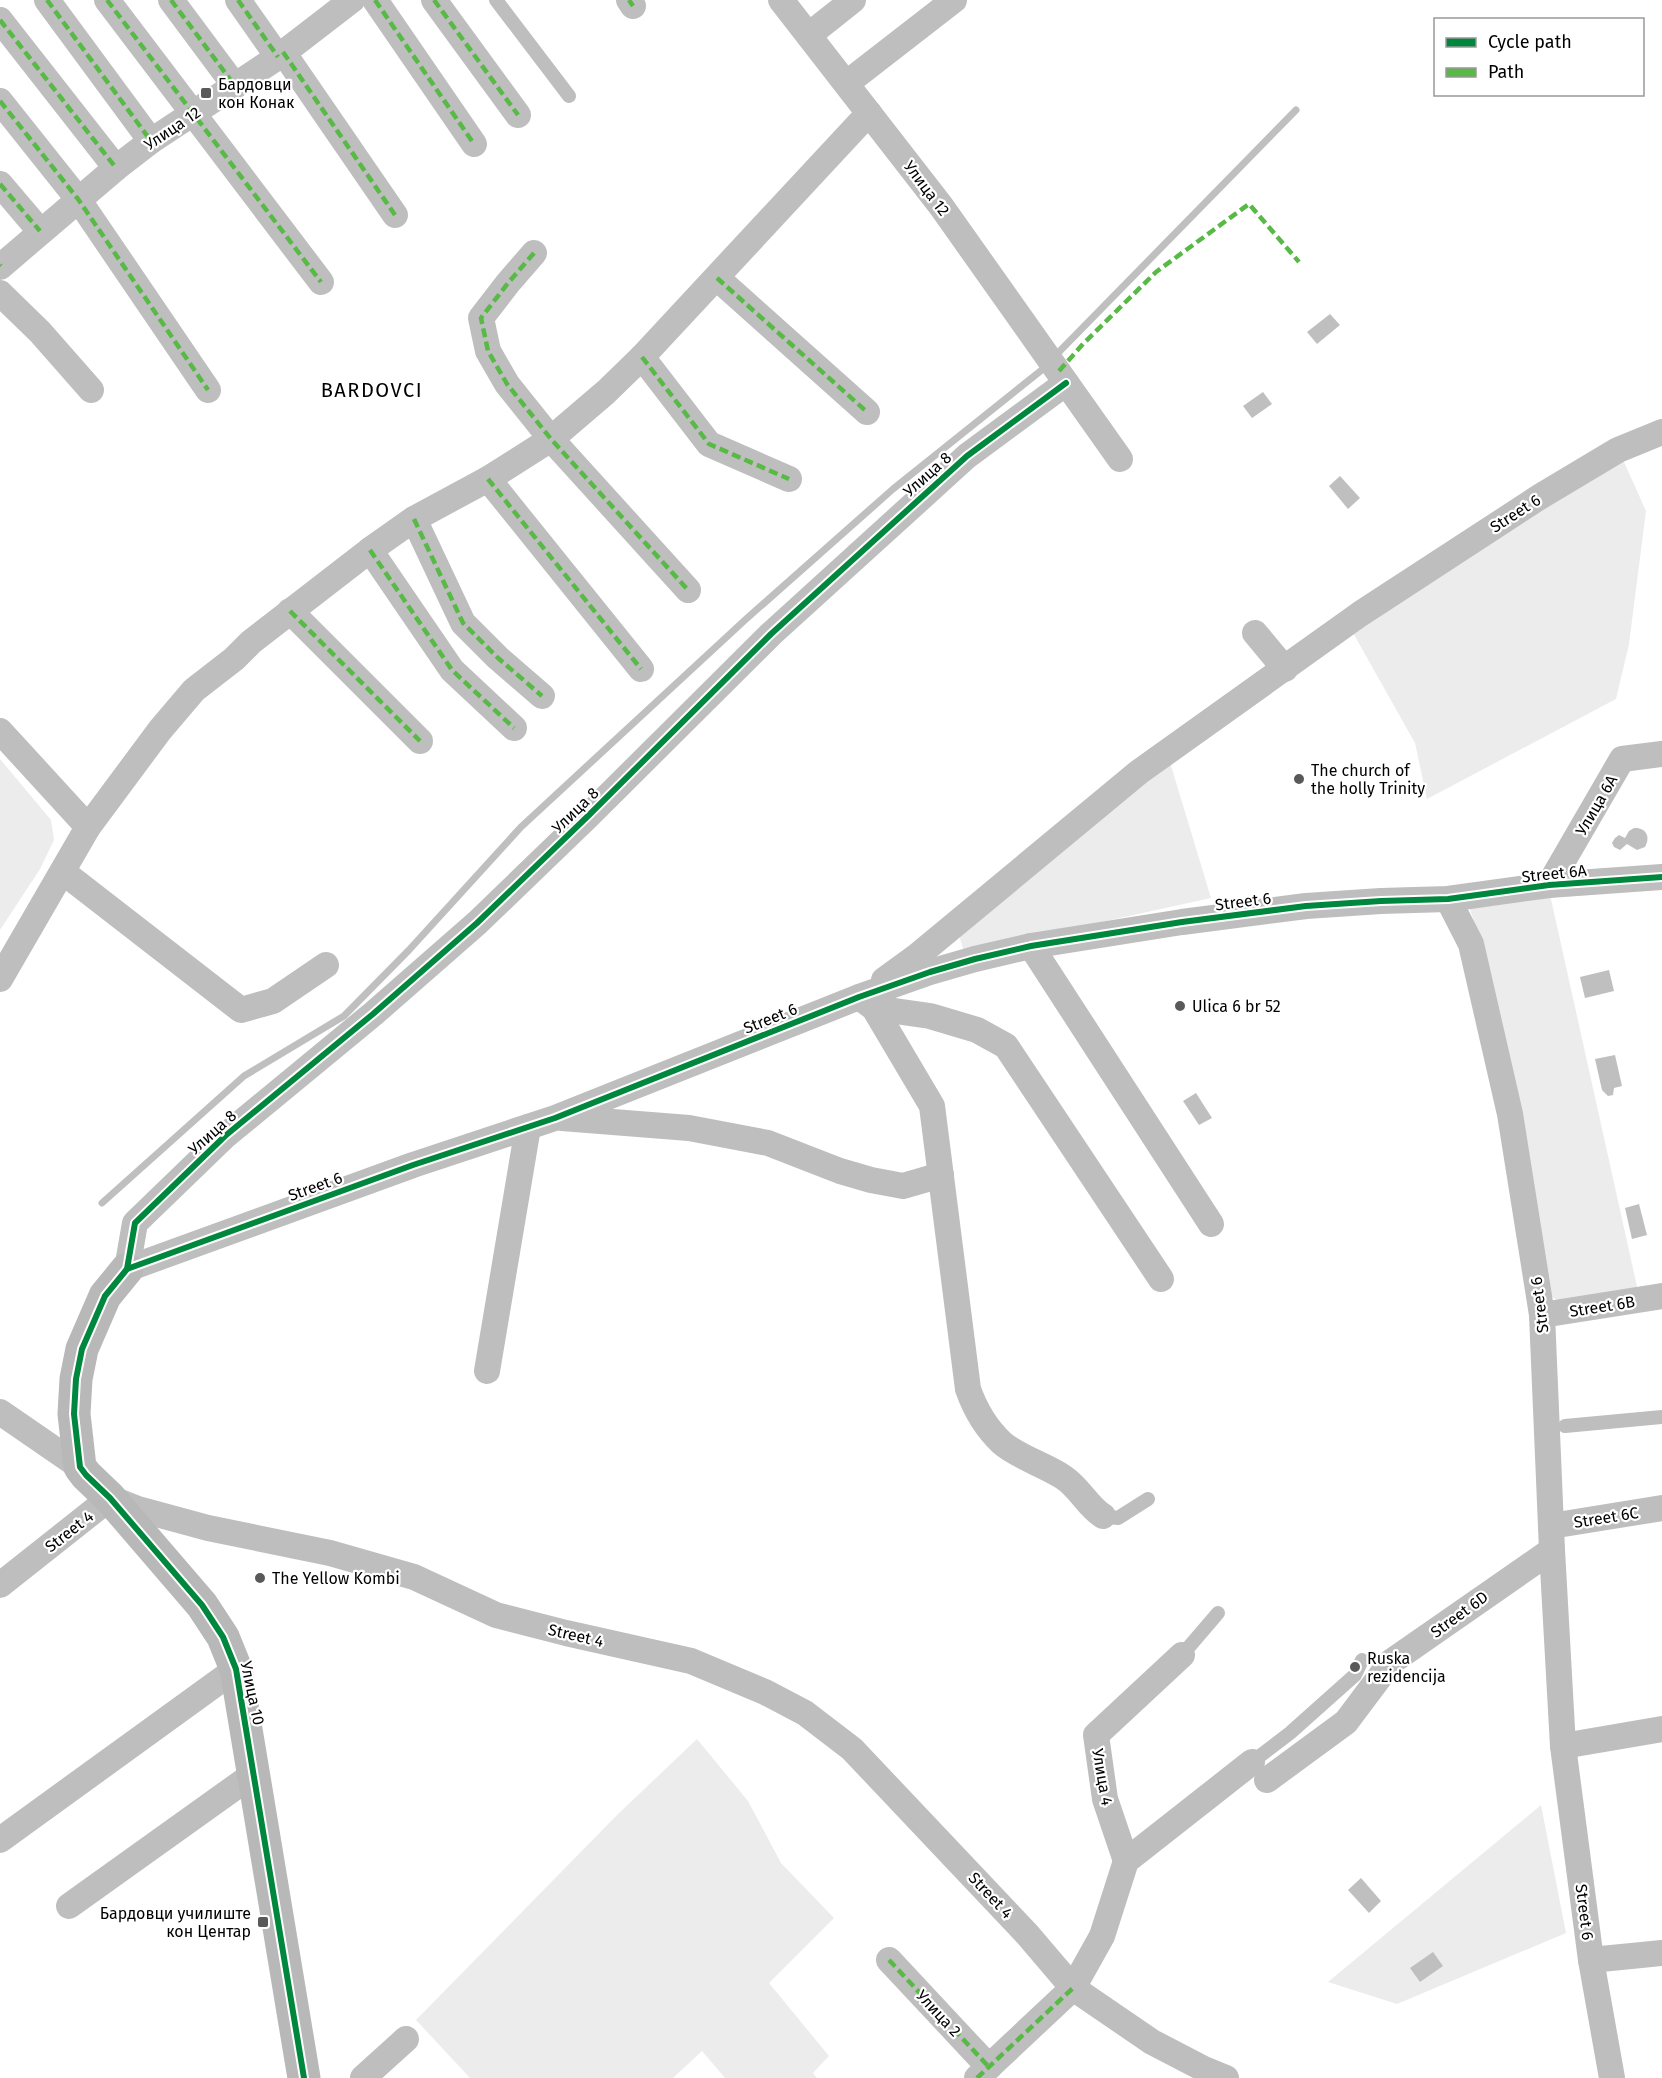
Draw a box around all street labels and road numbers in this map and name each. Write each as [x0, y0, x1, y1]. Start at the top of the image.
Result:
street label: Улица 12 [141, 103, 204, 154]
street label: Улица 12 [900, 157, 953, 220]
street label: Улица 8 [900, 448, 955, 501]
street label: Street 6 [1487, 490, 1544, 537]
street label: Улица 6A [1572, 771, 1622, 839]
street label: Улица 8 [548, 783, 603, 837]
street label: Street 6A [1521, 861, 1588, 886]
street label: Street 6 [1214, 889, 1272, 914]
street label: Street 6 [741, 999, 800, 1038]
street label: Улица 8 [185, 1106, 240, 1159]
street label: Street 6 [286, 1168, 345, 1205]
street label: Street 6 [1527, 1276, 1552, 1334]
street label: Street 6B [1568, 1292, 1636, 1321]
street label: Street 6C [1572, 1503, 1640, 1532]
street label: Street 4 [41, 1506, 98, 1556]
street label: Street 6D [1427, 1587, 1492, 1642]
street label: Street 4 [546, 1620, 606, 1651]
street label: Улица 10 [236, 1659, 269, 1727]
street label: Улица 4 [1088, 1747, 1117, 1808]
street label: Street 4 [965, 1868, 1017, 1923]
street label: Street 6 [1572, 1883, 1597, 1941]
street label: Улица 2 [912, 1986, 965, 2041]

